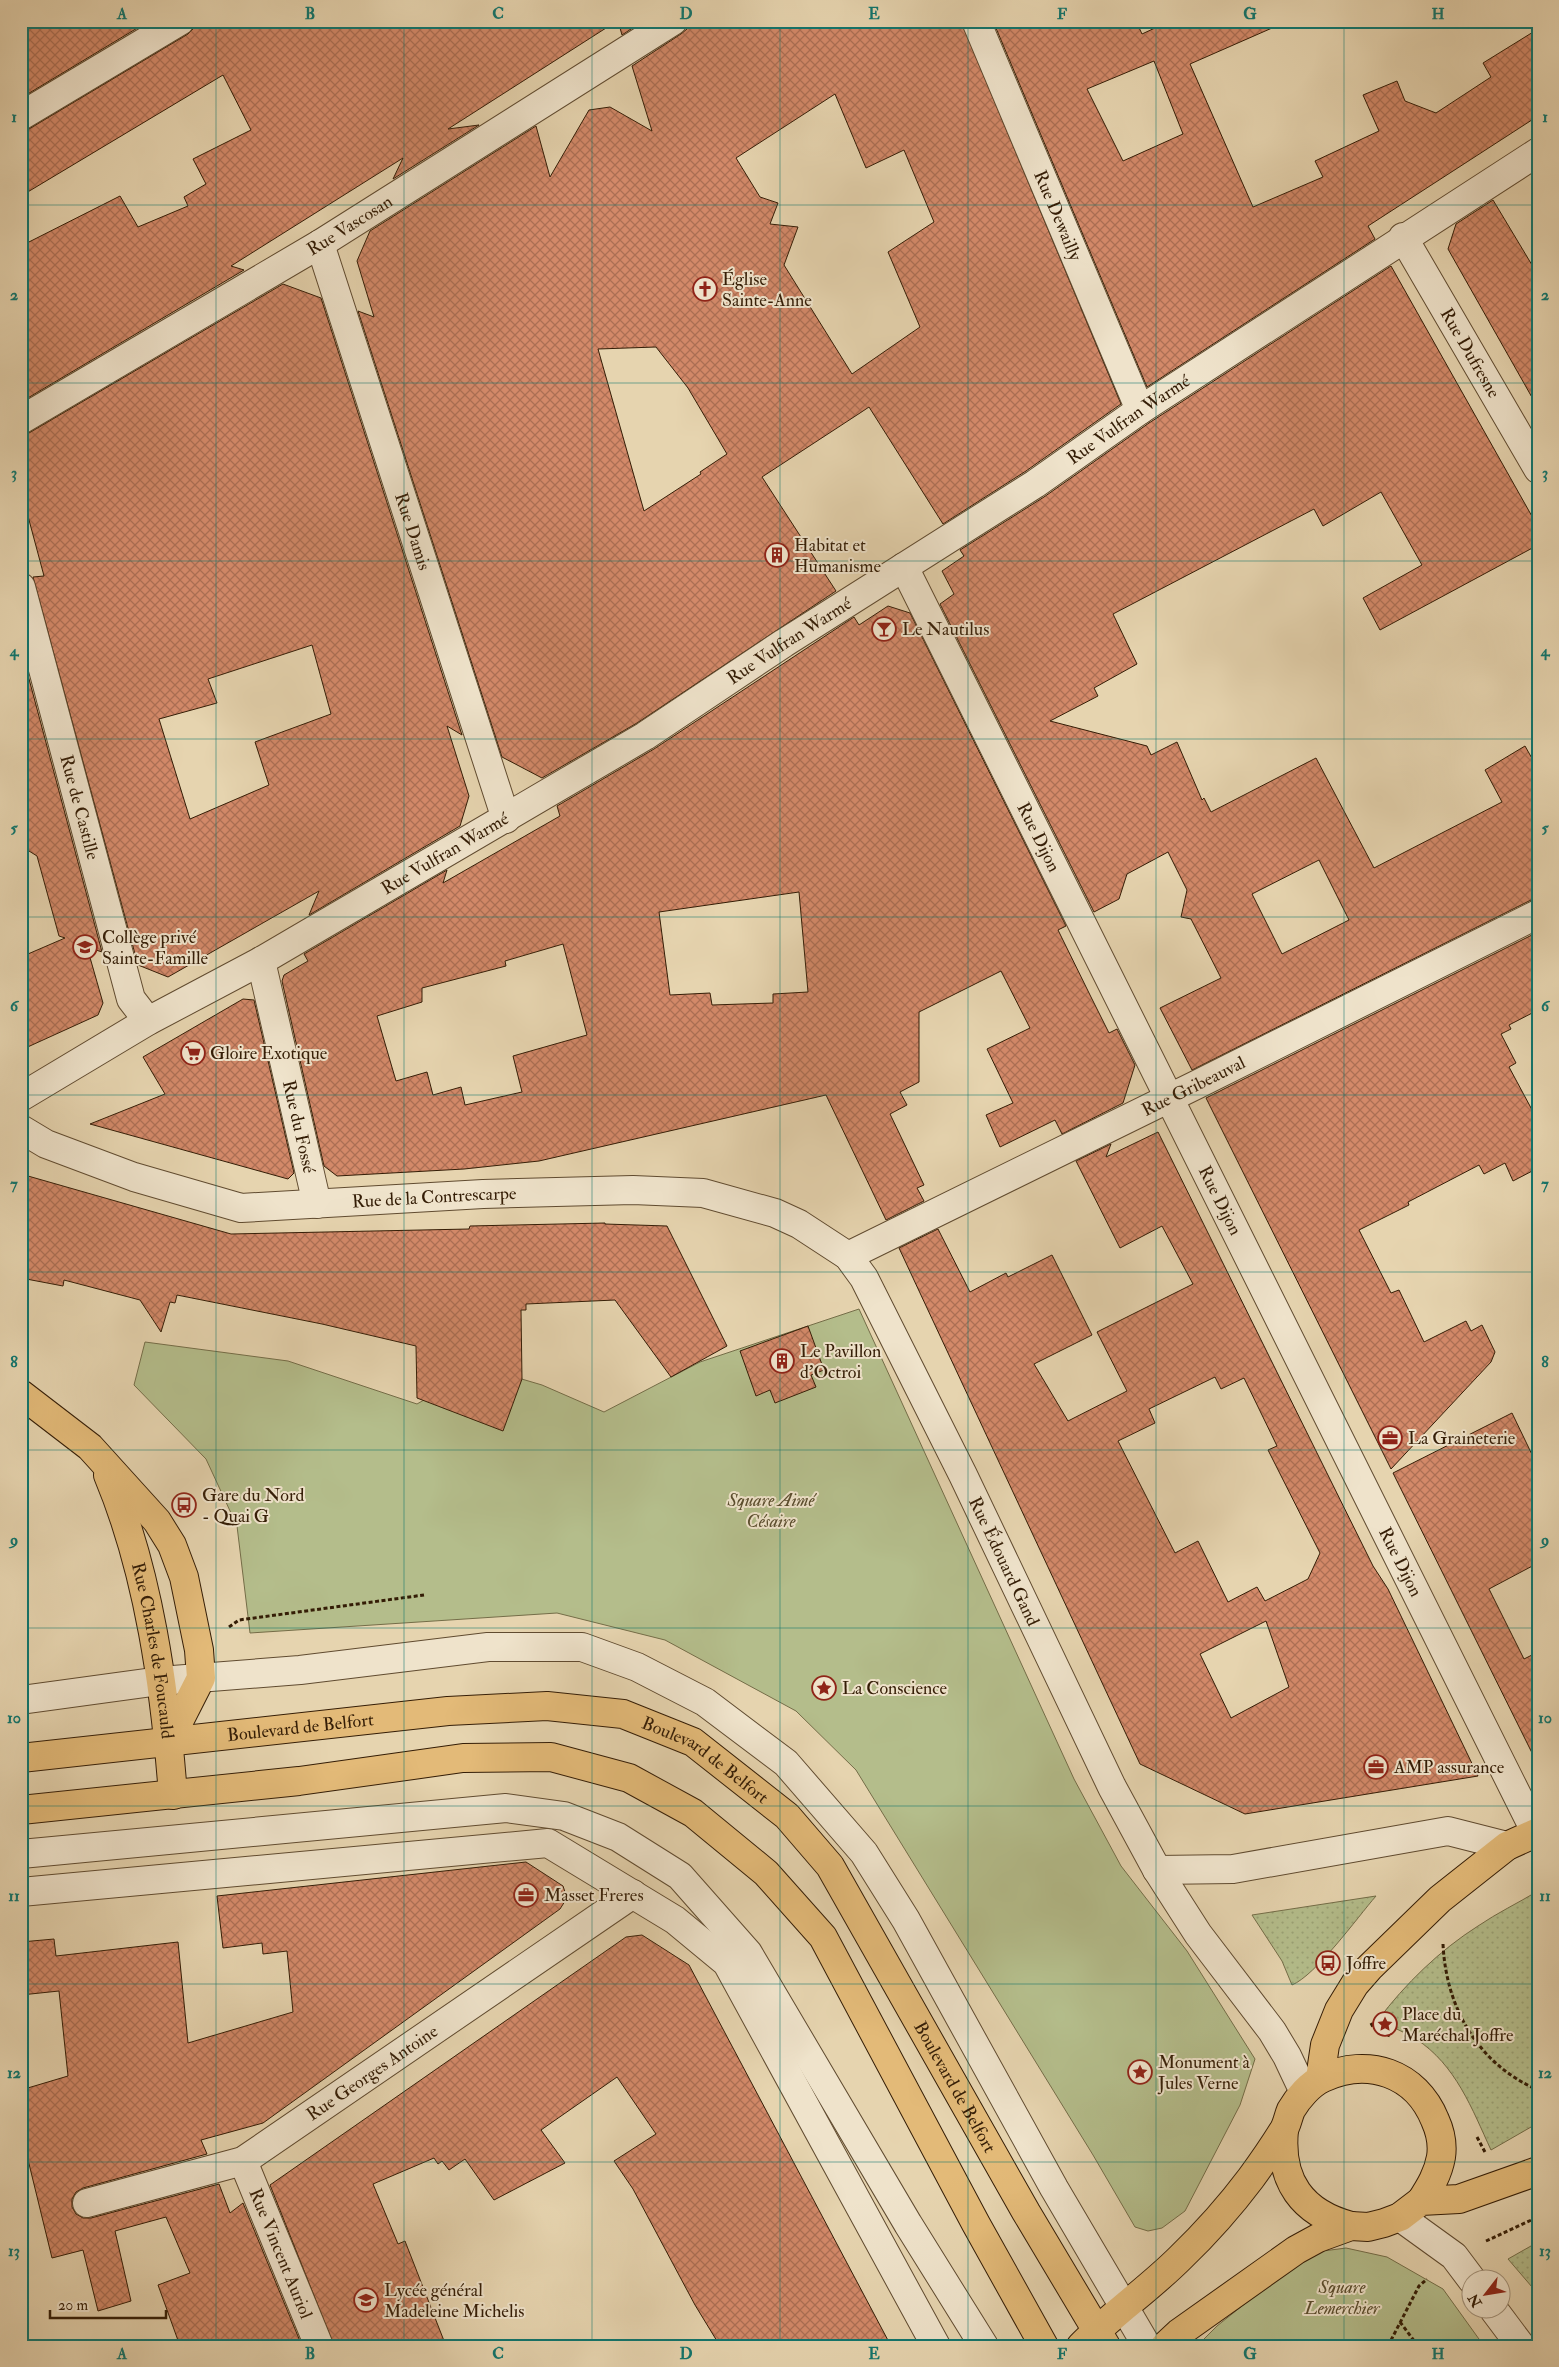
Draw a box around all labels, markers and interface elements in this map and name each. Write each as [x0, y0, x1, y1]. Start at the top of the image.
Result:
text: A [116, 4, 128, 24]
text: B [305, 4, 315, 24]
text: C [492, 4, 504, 24]
text: D [679, 4, 693, 24]
text: E [868, 4, 880, 24]
text: F [1057, 4, 1067, 24]
text: G [1243, 4, 1257, 24]
text: H [1431, 4, 1445, 24]
text: 1 [11, 107, 17, 127]
text: 1 [1542, 107, 1548, 127]
street label: Rue Dewailly [1029, 167, 1088, 265]
street label: Rue Vascosan [303, 190, 397, 261]
place label: Église Sainte-Anne [722, 268, 812, 312]
church icon: Église Sainte-Anne [692, 276, 718, 302]
text: 2 [10, 285, 18, 305]
text: 2 [1541, 285, 1549, 305]
street label: Rue Dufresne [1435, 304, 1506, 402]
street label: Rue Vulfran Warmé [1062, 369, 1195, 469]
text: 3 [11, 463, 17, 483]
text: 3 [1542, 463, 1548, 483]
street label: Rue Damis [390, 490, 436, 573]
place label: Habitat et Humanisme [794, 534, 881, 578]
building icon: Habitat et Humanisme [764, 542, 790, 568]
street label: Rue Vulfran Warmé [722, 591, 856, 689]
bar icon: Le Nautilus [871, 616, 897, 642]
place label: Le Nautilus [902, 618, 989, 641]
text: 4 [9, 641, 20, 661]
text: 4 [1540, 641, 1551, 661]
street label: Rue de Castille [55, 752, 105, 863]
street label: Rue Dijon [1012, 799, 1066, 876]
street label: Rue Vulfran Warmé [377, 807, 513, 900]
text: 5 [10, 818, 18, 838]
text: 5 [1541, 818, 1549, 838]
place label: Collège privé Sainte-Famille [102, 926, 208, 970]
school or university icon: Collège privé Sainte-Famille [72, 934, 98, 960]
text: 6 [10, 996, 20, 1016]
text: 6 [1541, 996, 1551, 1016]
supermarket icon: Gloire Exotique [180, 1040, 206, 1066]
place label: Gloire Exotique [210, 1042, 328, 1065]
street label: Rue Gribeauval [1138, 1051, 1249, 1121]
street label: Rue du Fossé [277, 1078, 321, 1176]
street label: Rue Dijon [1193, 1162, 1247, 1239]
text: 7 [10, 1174, 18, 1194]
text: 7 [1541, 1174, 1549, 1194]
street label: Rue de la Contrescarpe [351, 1182, 517, 1213]
place label: Le Pavillon d'Octroi [800, 1340, 881, 1384]
building icon: Le Pavillon d'Octroi [769, 1348, 795, 1374]
text: 8 [10, 1352, 18, 1372]
text: 8 [1541, 1352, 1549, 1372]
office icon: La Graineterie [1377, 1425, 1403, 1451]
place label: La Graineterie [1408, 1427, 1516, 1450]
place label: Gare du Nord - Quai G [202, 1484, 304, 1528]
park label: Square Aimé Césaire [726, 1489, 818, 1533]
bus stop icon: Gare du Nord - Quai G [171, 1492, 197, 1518]
street label: Rue Édouard Gand [964, 1493, 1045, 1630]
street label: Rue Dijon [1374, 1523, 1428, 1601]
text: 9 [8, 1530, 18, 1550]
text: 9 [1539, 1530, 1549, 1550]
street label: Rue Charles de Foucauld [126, 1560, 179, 1740]
place icon: La Conscience [811, 1675, 837, 1701]
place label: La Conscience [842, 1677, 948, 1700]
text: 10 [7, 1708, 21, 1728]
street label: Boulevard de Belfort [226, 1708, 375, 1747]
text: 10 [1538, 1708, 1552, 1728]
street label: Boulevard de Belfort [638, 1711, 773, 1809]
office icon: AMP assurance [1363, 1754, 1389, 1780]
place label: AMP assurance [1393, 1756, 1505, 1779]
office icon: Masset Freres [513, 1882, 539, 1908]
place label: Masset Freres [544, 1884, 644, 1907]
text: 11 [8, 1886, 20, 1906]
text: 11 [1539, 1886, 1551, 1906]
bus stop icon: Joffre [1315, 1950, 1341, 1976]
place label: Joffre [1345, 1952, 1387, 1975]
place label: Place du Maréchal Joffre [1402, 2003, 1514, 2047]
place icon: Place du Maréchal Joffre [1372, 2011, 1398, 2037]
street label: Boulevard de Belfort [909, 2017, 1002, 2157]
street label: Rue Georges Antoine [302, 2019, 443, 2126]
place label: Monument à Jules Verne [1157, 2051, 1250, 2095]
place icon: Monument à Jules Verne [1127, 2059, 1153, 2085]
text: 12 [7, 2063, 21, 2083]
text: 12 [1538, 2063, 1552, 2083]
street label: Rue Vincent Auriol [244, 2185, 318, 2323]
text: 13 [8, 2241, 20, 2261]
text: 13 [1539, 2241, 1551, 2261]
north arrow [1462, 2270, 1512, 2320]
park label: Square Lemerchier [1304, 2276, 1381, 2320]
place label: Lycée général Madeleine Michelis [384, 2279, 524, 2323]
scale bar [50, 2287, 166, 2319]
school or university icon: Lycée général Madeleine Michelis [353, 2287, 379, 2313]
text: N [1465, 2290, 1486, 2311]
text: 20 m [58, 2296, 88, 2315]
text: A [116, 2344, 128, 2364]
text: B [305, 2344, 315, 2364]
text: C [492, 2344, 504, 2364]
text: D [679, 2344, 693, 2364]
text: E [868, 2344, 880, 2364]
text: F [1057, 2344, 1067, 2364]
text: G [1243, 2344, 1257, 2364]
text: H [1431, 2344, 1445, 2364]

